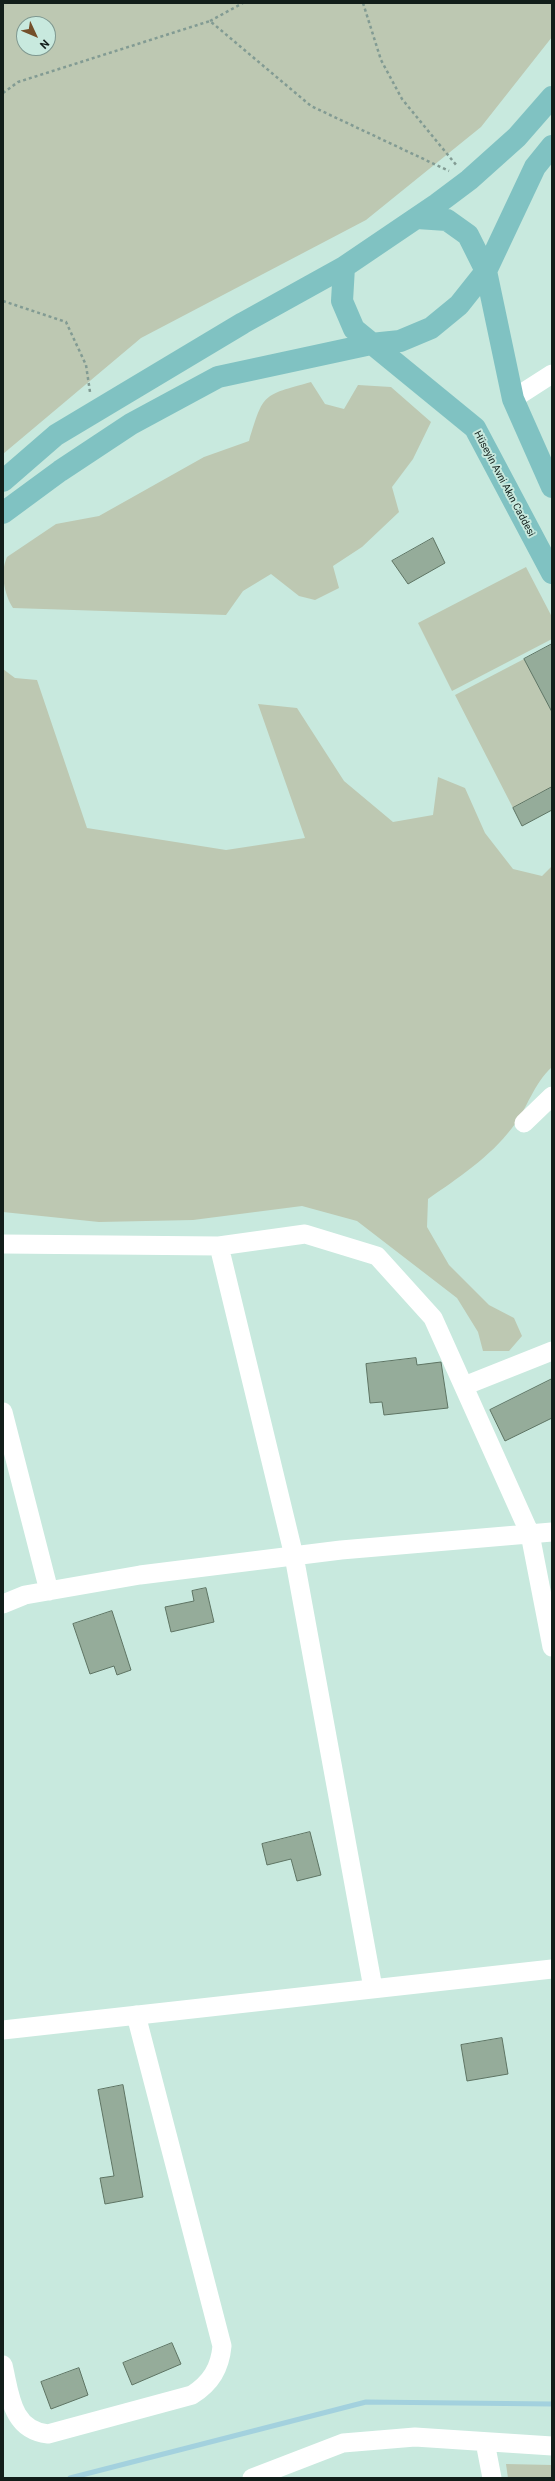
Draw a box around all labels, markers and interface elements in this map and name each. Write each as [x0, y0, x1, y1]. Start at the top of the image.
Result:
north arrow [16, 16, 56, 56]
text: N [37, 37, 52, 51]
street label: Hüseyin Avni Akın Caddesi [471, 429, 537, 539]

